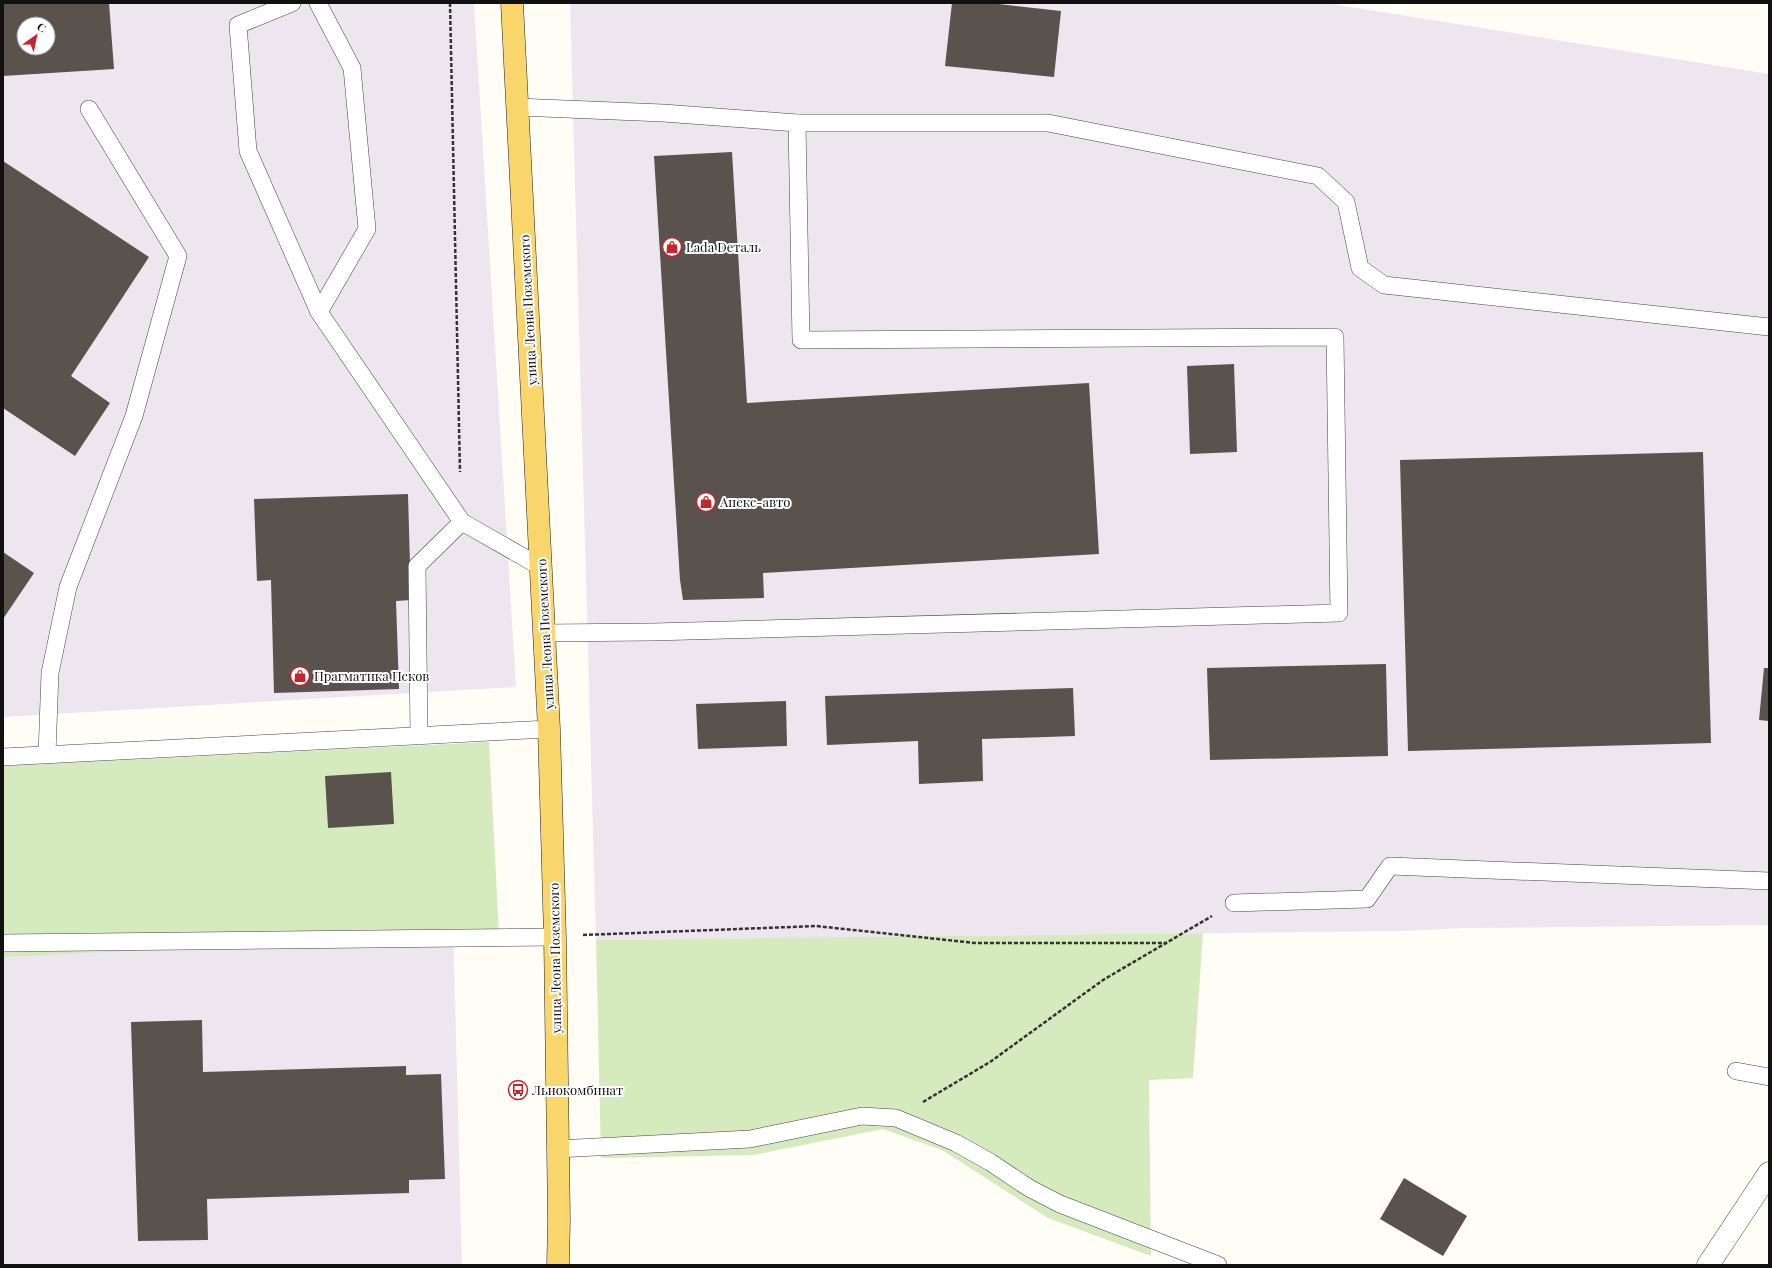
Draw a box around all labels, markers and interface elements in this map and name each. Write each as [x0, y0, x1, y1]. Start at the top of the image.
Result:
north arrow [16, 16, 56, 56]
text: С [34, 19, 49, 36]
street label: улица Леона Поземского [515, 234, 540, 387]
shop icon: Lada Dеталь [661, 236, 683, 258]
place label: Lada Dеталь [686, 238, 761, 255]
shop icon: Апекс-авто [695, 491, 717, 513]
place label: Апекс-авто [719, 493, 790, 510]
street label: улица Леона Поземского [532, 558, 557, 711]
shop icon: Прагматика Псков [289, 665, 311, 687]
place label: Прагматика Псков [314, 667, 429, 684]
street label: улица Леона Поземского [545, 882, 564, 1035]
bus stop icon: Льнокомбинат [507, 1079, 529, 1101]
place label: Льнокомбинат [531, 1081, 623, 1098]

